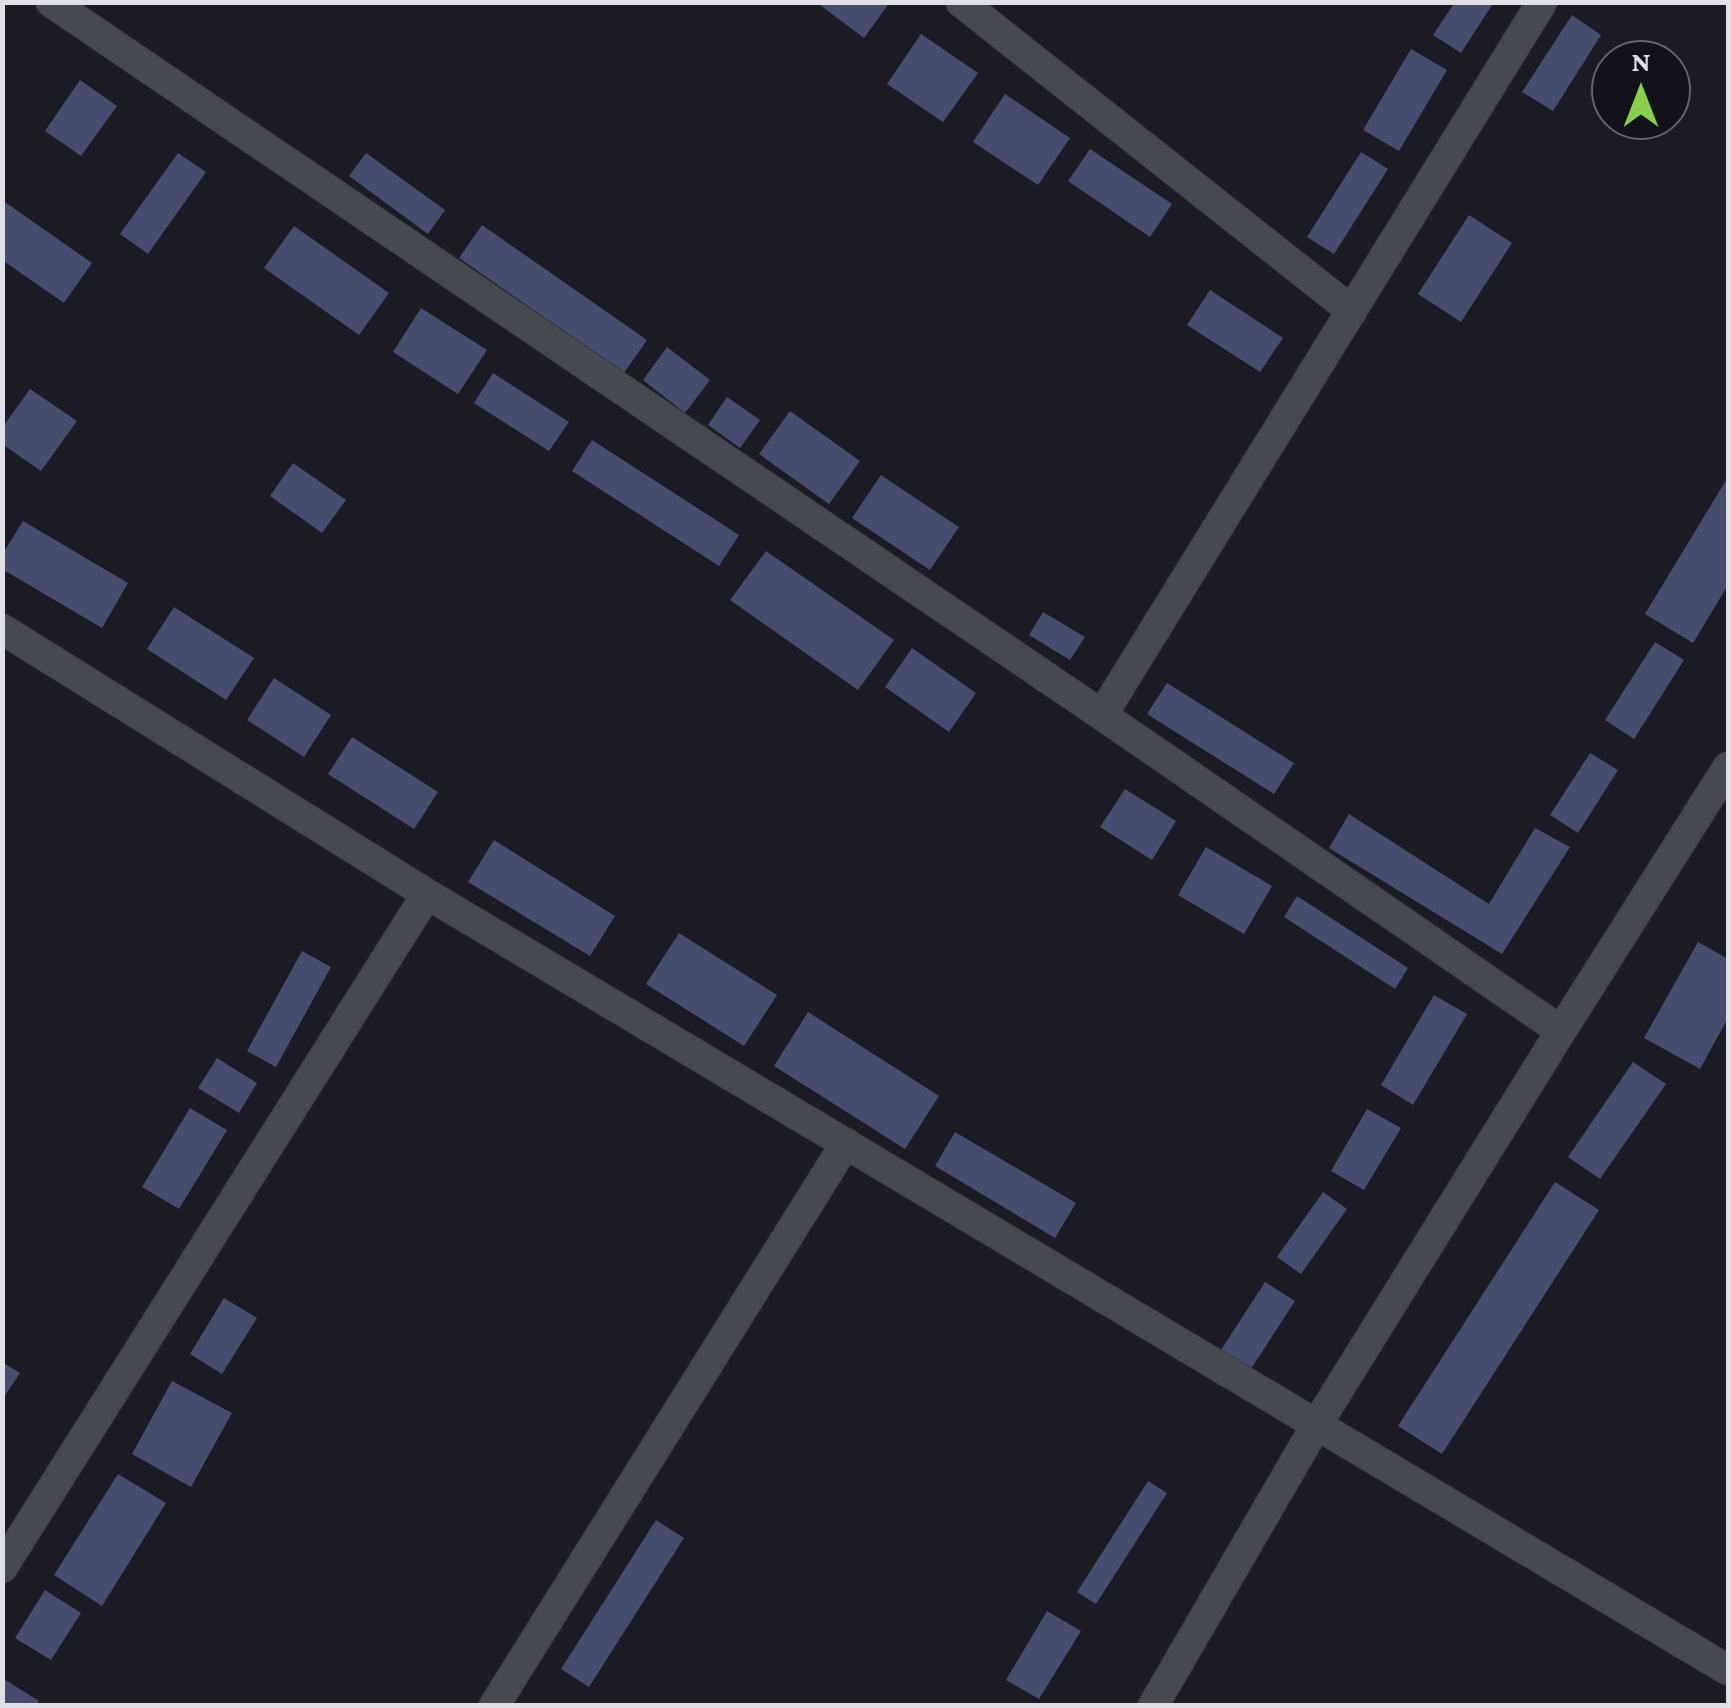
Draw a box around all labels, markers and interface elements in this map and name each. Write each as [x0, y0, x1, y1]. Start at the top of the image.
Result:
north arrow [1591, 40, 1691, 140]
text: N [1631, 46, 1651, 77]

